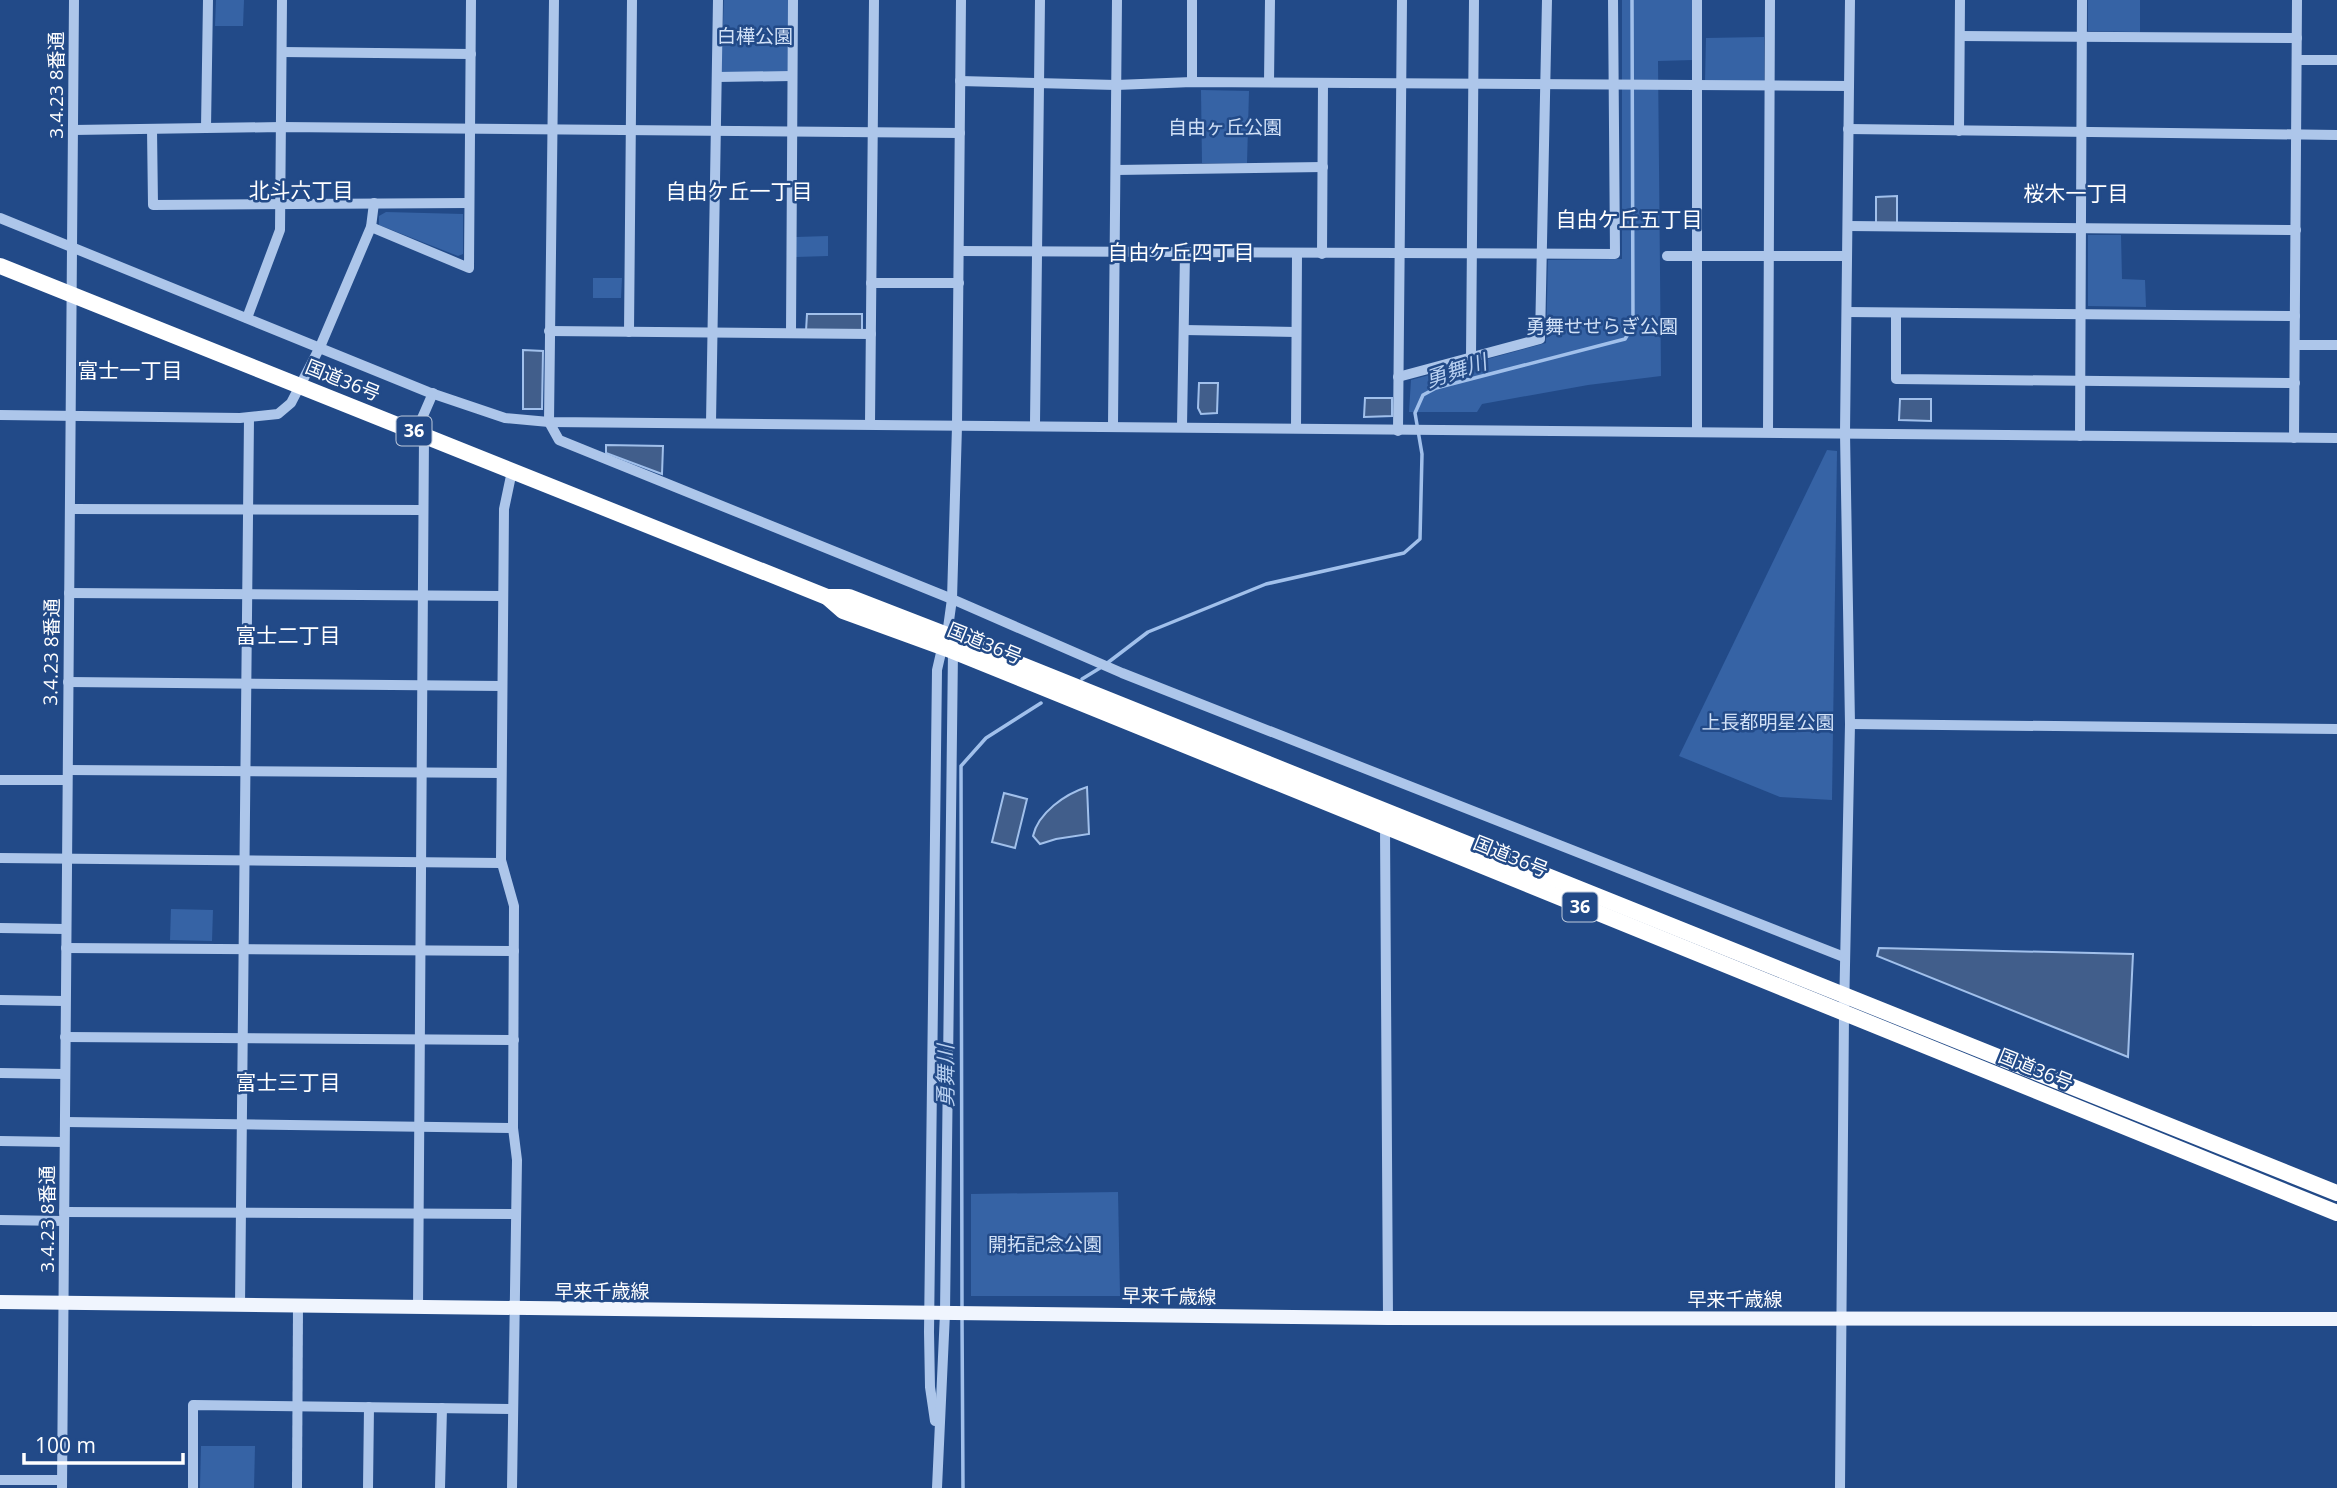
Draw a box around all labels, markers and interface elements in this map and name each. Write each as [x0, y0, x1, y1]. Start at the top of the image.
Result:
park label: 白樺公園 [717, 23, 793, 49]
street label: 3.4.23 8番通 [43, 31, 69, 139]
park label: 自由ヶ丘公園 [1168, 114, 1282, 140]
district label: 北斗六丁目 [249, 176, 354, 204]
district label: 自由ケ丘一丁目 [666, 177, 813, 205]
district label: 桜木一丁目 [2024, 179, 2129, 207]
district label: 自由ケ丘五丁目 [1556, 205, 1703, 233]
district label: 自由ケ丘四丁目 [1108, 238, 1255, 266]
park label: 勇舞せせらぎ公園 [1526, 313, 1678, 339]
water label: 勇舞川 [1421, 346, 1492, 393]
street label: 国道36号 [302, 353, 384, 407]
district label: 富士一丁目 [78, 356, 183, 384]
road number: 36 [396, 416, 432, 446]
street label: 3.4.23 8番通 [37, 598, 65, 706]
street label: 国道36号 [944, 616, 1026, 670]
district label: 富士二丁目 [236, 621, 341, 649]
park label: 上長都明星公園 [1701, 709, 1835, 735]
street label: 国道36号 [1470, 829, 1552, 883]
road number: 36 [1562, 893, 1598, 922]
street label: 国道36号 [1995, 1042, 2077, 1096]
water label: 勇舞川 [931, 1043, 959, 1108]
district label: 富士三丁目 [236, 1068, 341, 1096]
street label: 3.4.23 8番通 [34, 1165, 60, 1273]
park label: 開拓記念公園 [988, 1231, 1102, 1257]
street label: 早来千歳線 [554, 1278, 650, 1304]
street label: 早来千歳線 [1121, 1282, 1217, 1310]
street label: 早来千歳線 [1687, 1286, 1783, 1312]
scale bar [24, 1422, 184, 1466]
text: 100 m [35, 1431, 96, 1459]

